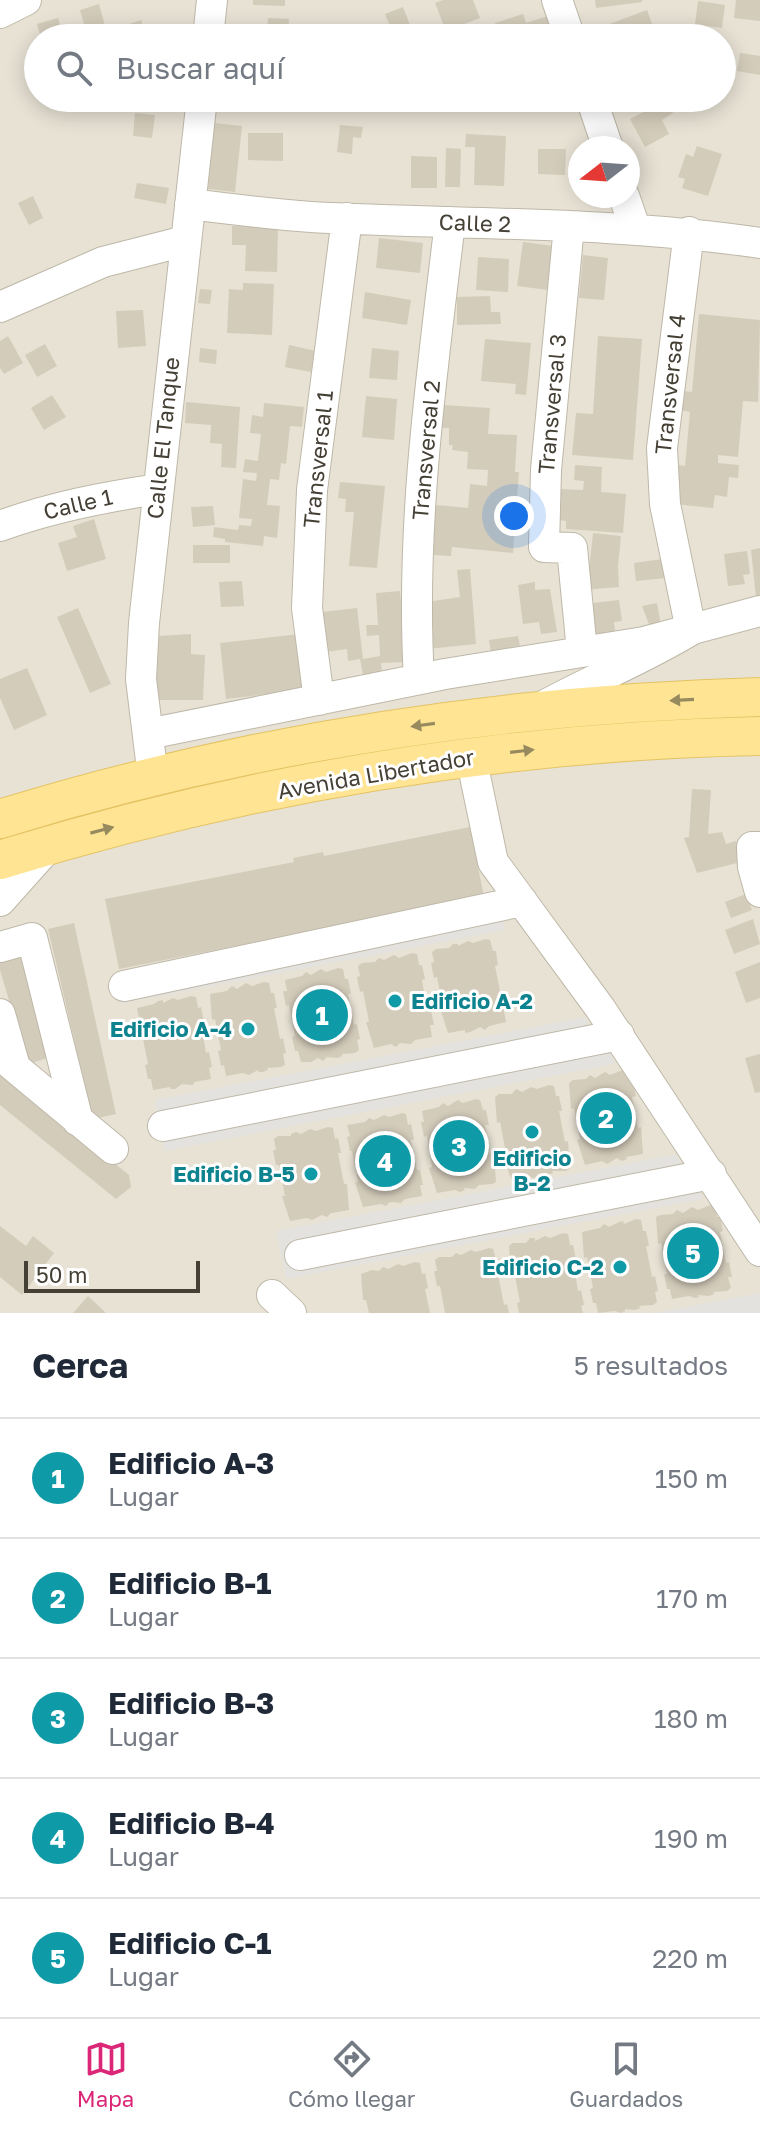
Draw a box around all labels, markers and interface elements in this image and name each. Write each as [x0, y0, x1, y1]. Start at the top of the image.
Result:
search box [24, 24, 736, 112]
icon: search [52, 46, 96, 90]
text: Buscar aquí [116, 50, 284, 86]
north arrow [568, 136, 640, 208]
street label: Calle 2 [438, 208, 512, 237]
street label: Transversal 4 [649, 312, 690, 455]
street label: Transversal 3 [532, 333, 571, 475]
street label: Calle El Tanque [141, 356, 184, 520]
street label: Transversal 2 [406, 379, 445, 521]
street label: Transversal 1 [297, 389, 338, 529]
street label: Calle 1 [41, 482, 115, 525]
your location [494, 496, 534, 536]
one-way arrow [669, 694, 694, 707]
one-way arrow [411, 719, 436, 732]
street label: Avenida Libertador [275, 743, 477, 804]
one-way arrow [510, 744, 535, 757]
one-way arrow [89, 823, 114, 835]
pin: 1 [296, 985, 348, 1045]
place label: Edificio A-2 [411, 987, 533, 1014]
marker: Edificio A-2 [386, 992, 404, 1010]
place label: Edificio A-4 [110, 1015, 232, 1042]
marker: Edificio A-4 [239, 1020, 257, 1038]
pin: 2 [580, 1088, 632, 1148]
pin: 3 [433, 1116, 485, 1176]
marker: Edificio B-2 [523, 1123, 541, 1141]
pin: 4 [359, 1131, 411, 1191]
place label: Edificio B-2 [492, 1144, 572, 1196]
place label: Edificio B-5 [173, 1160, 295, 1187]
marker: Edificio B-5 [302, 1165, 320, 1183]
pin: 5 [667, 1223, 719, 1283]
place label: Edificio C-2 [482, 1253, 604, 1280]
scale bar [24, 1257, 200, 1293]
marker: Edificio C-2 [611, 1258, 629, 1276]
text: 50 m [36, 1261, 87, 1288]
text: Cerca [32, 1345, 128, 1385]
text: 5 resultados [574, 1350, 728, 1381]
text: Edificio A-3 [108, 1445, 274, 1481]
text: 1 [51, 1463, 65, 1494]
text: 150 m [655, 1463, 728, 1494]
text: Lugar [108, 1481, 179, 1512]
text: Edificio B-1 [108, 1565, 271, 1601]
text: 2 [50, 1583, 66, 1614]
text: 170 m [656, 1583, 728, 1614]
text: Lugar [108, 1601, 179, 1632]
text: Edificio B-3 [108, 1685, 274, 1721]
text: 3 [50, 1703, 66, 1734]
text: 180 m [654, 1703, 728, 1734]
text: Lugar [108, 1721, 179, 1752]
text: Edificio B-4 [108, 1805, 275, 1841]
text: 4 [50, 1823, 66, 1854]
text: 190 m [654, 1823, 728, 1854]
text: Lugar [108, 1841, 179, 1872]
text: Edificio C-1 [108, 1925, 272, 1961]
text: 5 [50, 1943, 66, 1974]
text: 220 m [652, 1943, 728, 1974]
text: Lugar [108, 1961, 179, 1992]
tab: Mapa [77, 2037, 134, 2112]
tab: Cómo llegar [288, 2037, 415, 2112]
tab: Guardados [569, 2037, 683, 2112]

